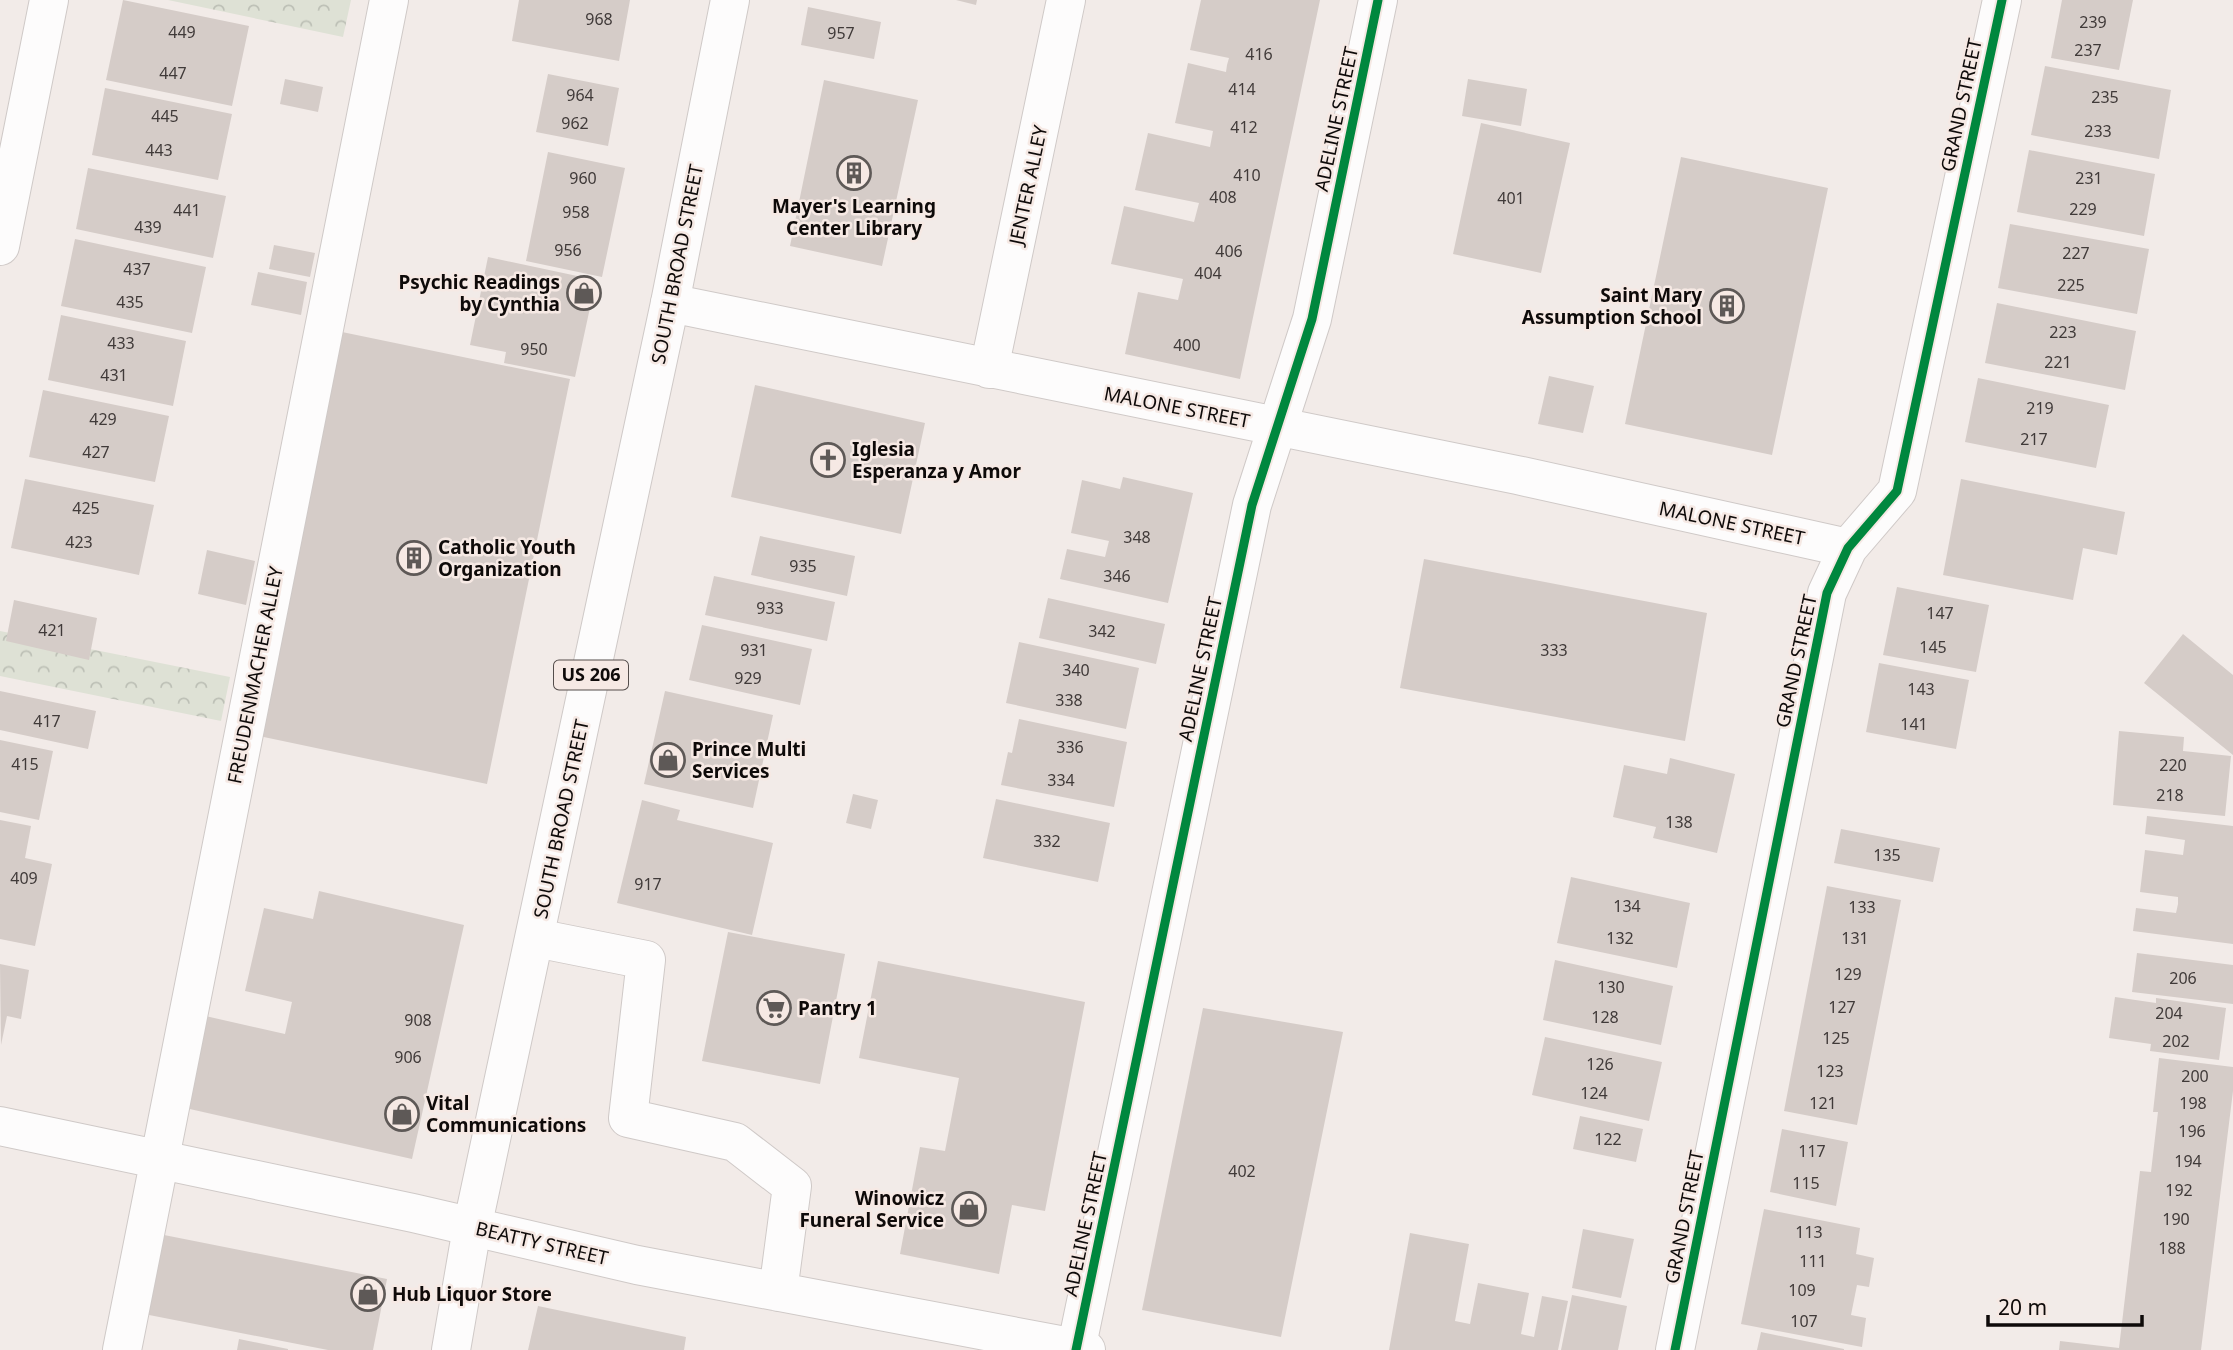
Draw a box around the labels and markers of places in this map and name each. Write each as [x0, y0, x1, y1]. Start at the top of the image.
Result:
building icon: Mayer's Learning Center Library [835, 154, 873, 192]
place label: Mayer's Learning Center Library [772, 193, 936, 241]
place label: Psychic Readings by Cynthia [398, 269, 560, 317]
shop icon: Psychic Readings by Cynthia [565, 274, 603, 312]
place label: Saint Mary Assumption School [1522, 282, 1702, 330]
building icon: Saint Mary Assumption School [1708, 287, 1746, 325]
place label: Iglesia Esperanza y Amor [852, 436, 1021, 484]
church icon: Iglesia Esperanza y Amor [809, 441, 847, 479]
place label: Catholic Youth Organization [438, 534, 576, 582]
building icon: Catholic Youth Organization [395, 539, 433, 577]
place label: Prince Multi Services [692, 736, 806, 784]
shop icon: Prince Multi Services [649, 741, 687, 779]
supermarket icon: Pantry 1 [755, 989, 793, 1027]
place label: Pantry 1 [798, 995, 877, 1021]
place label: Vital Communications [426, 1090, 586, 1138]
shop icon: Vital Communications [383, 1095, 421, 1133]
place label: Winowicz Funeral Service [799, 1185, 944, 1233]
shop icon: Winowicz Funeral Service [950, 1190, 988, 1228]
shop icon: Hub Liquor Store [349, 1275, 387, 1313]
place label: Hub Liquor Store [392, 1281, 552, 1307]

